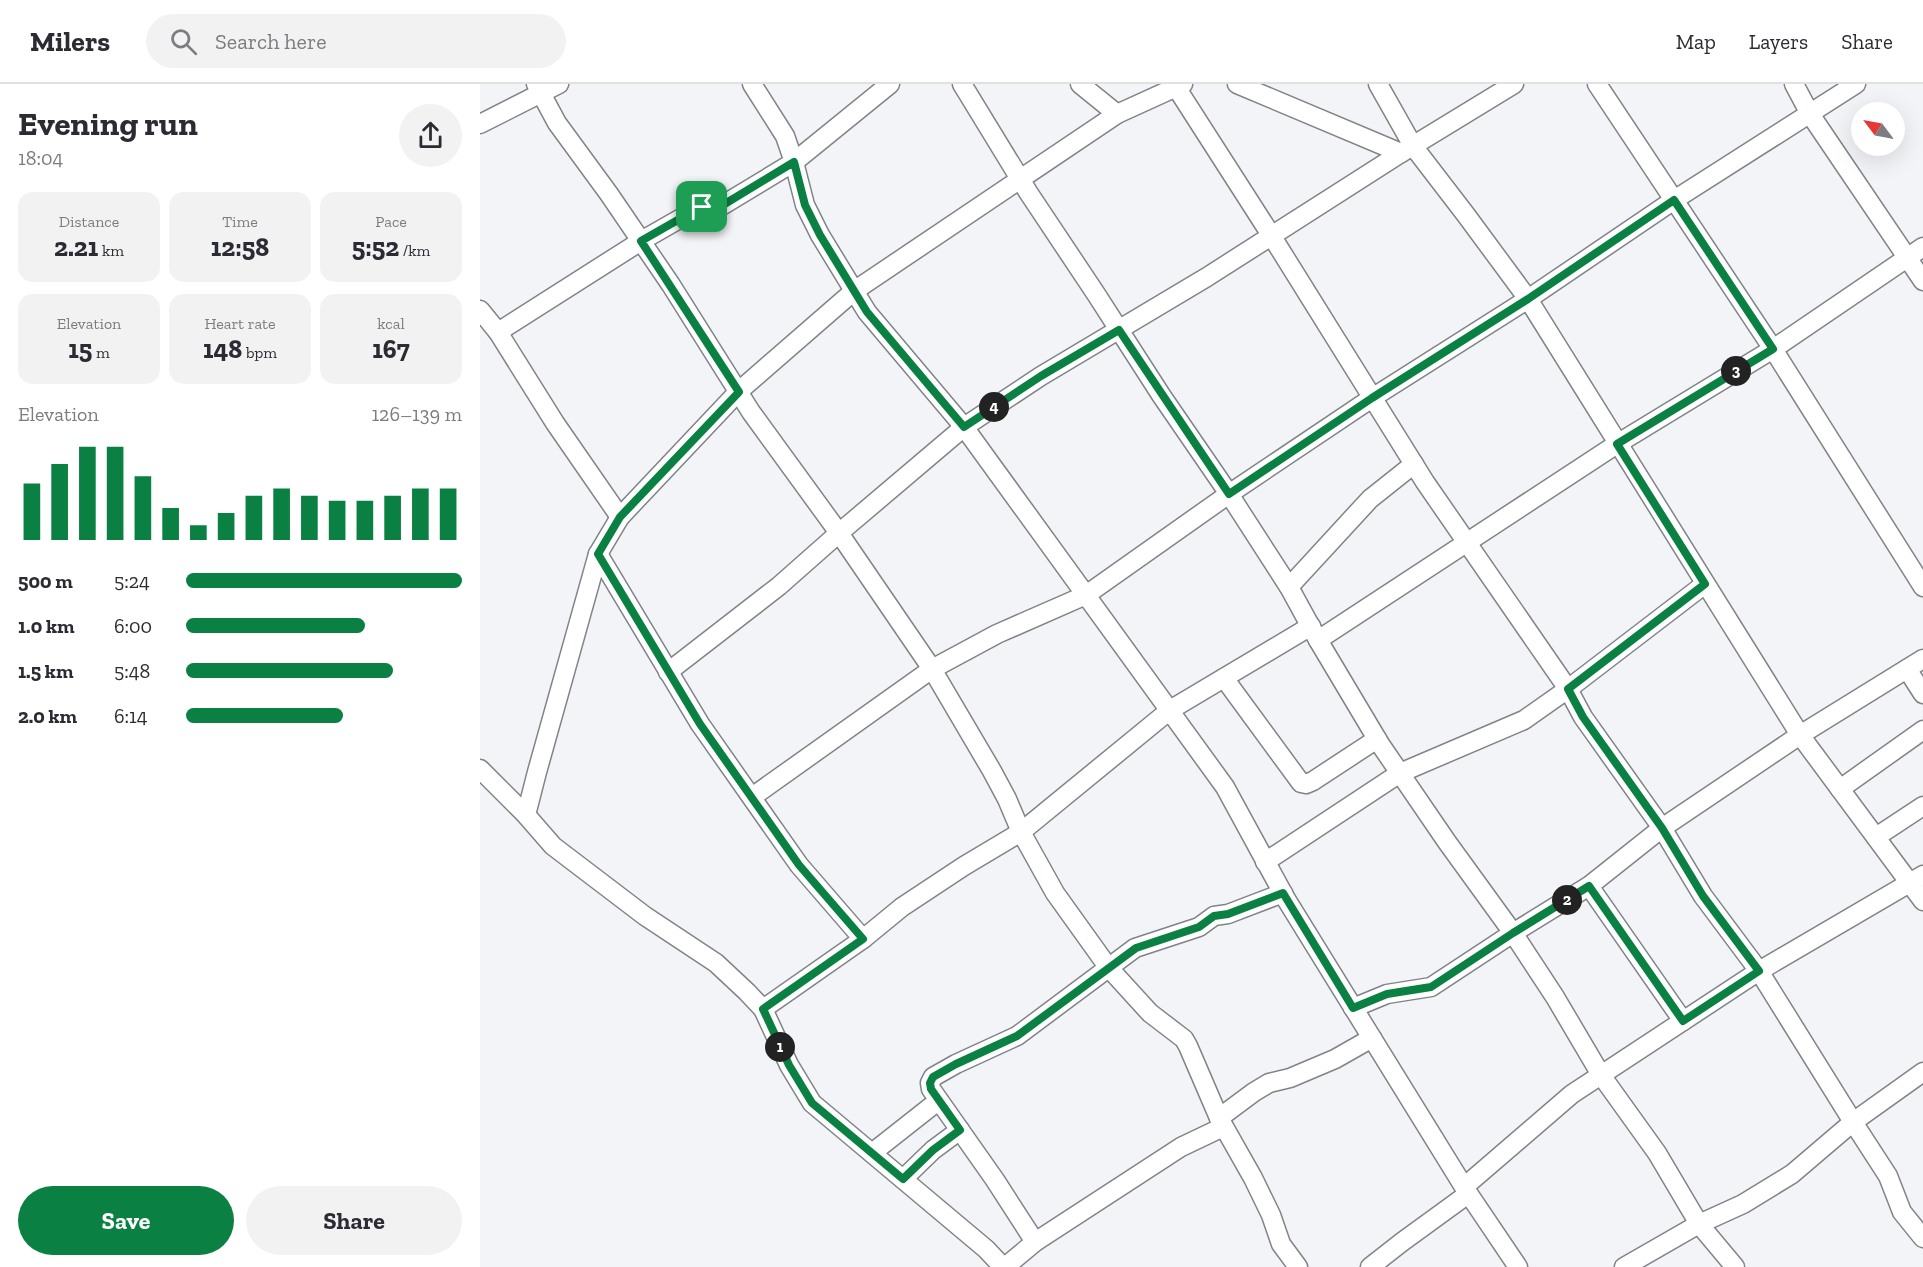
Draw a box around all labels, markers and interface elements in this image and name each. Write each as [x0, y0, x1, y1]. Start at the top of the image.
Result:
search box [146, 14, 566, 68]
text: Milers [30, 25, 110, 58]
icon: search [167, 25, 200, 58]
text: Search here [215, 28, 327, 55]
text: Map [1676, 29, 1716, 54]
text: Layers [1749, 29, 1808, 54]
text: Share [1841, 29, 1893, 54]
north arrow [1851, 102, 1905, 156]
map controls [1851, 102, 1905, 156]
text: Evening run [18, 104, 198, 143]
button: share [399, 104, 462, 167]
text: 18:04 [18, 146, 63, 170]
pin [676, 181, 727, 232]
icon: arrive [685, 190, 718, 223]
text: Distance [59, 212, 119, 231]
text: Time [222, 212, 258, 231]
text: Pace [375, 212, 407, 231]
text: 2.21 [54, 231, 98, 263]
text: 12:58 [211, 231, 269, 263]
text: 5:52 [352, 231, 399, 263]
text: km [98, 241, 124, 260]
text: /km [399, 241, 430, 260]
text: Elevation [57, 314, 121, 333]
text: Heart rate [204, 314, 276, 333]
text: kcal [377, 314, 405, 333]
text: 15 [68, 333, 92, 365]
text: 148 [203, 333, 242, 365]
text: 167 [372, 333, 410, 365]
text: m [92, 343, 110, 362]
text: bpm [242, 343, 277, 362]
pin: 3 [1721, 356, 1751, 386]
text: 3 [1732, 361, 1740, 380]
pin: 4 [979, 392, 1009, 422]
text: 4 [989, 397, 999, 416]
text: Elevation [18, 402, 99, 426]
text: 126–139 m [371, 402, 462, 426]
text: 500 m [18, 569, 73, 593]
text: 5:24 [114, 569, 150, 593]
text: 1.0 km [18, 614, 74, 638]
text: 6:00 [114, 614, 152, 638]
text: 1.5 km [18, 659, 73, 683]
text: 5:48 [114, 659, 150, 683]
text: 2.0 km [18, 704, 77, 728]
text: 6:14 [114, 704, 148, 728]
pin: 2 [1552, 885, 1582, 915]
text: 2 [1563, 890, 1571, 909]
pin: 1 [765, 1032, 795, 1062]
text: 1 [777, 1037, 783, 1056]
button: Save [18, 1186, 234, 1255]
button: Share [246, 1186, 462, 1255]

